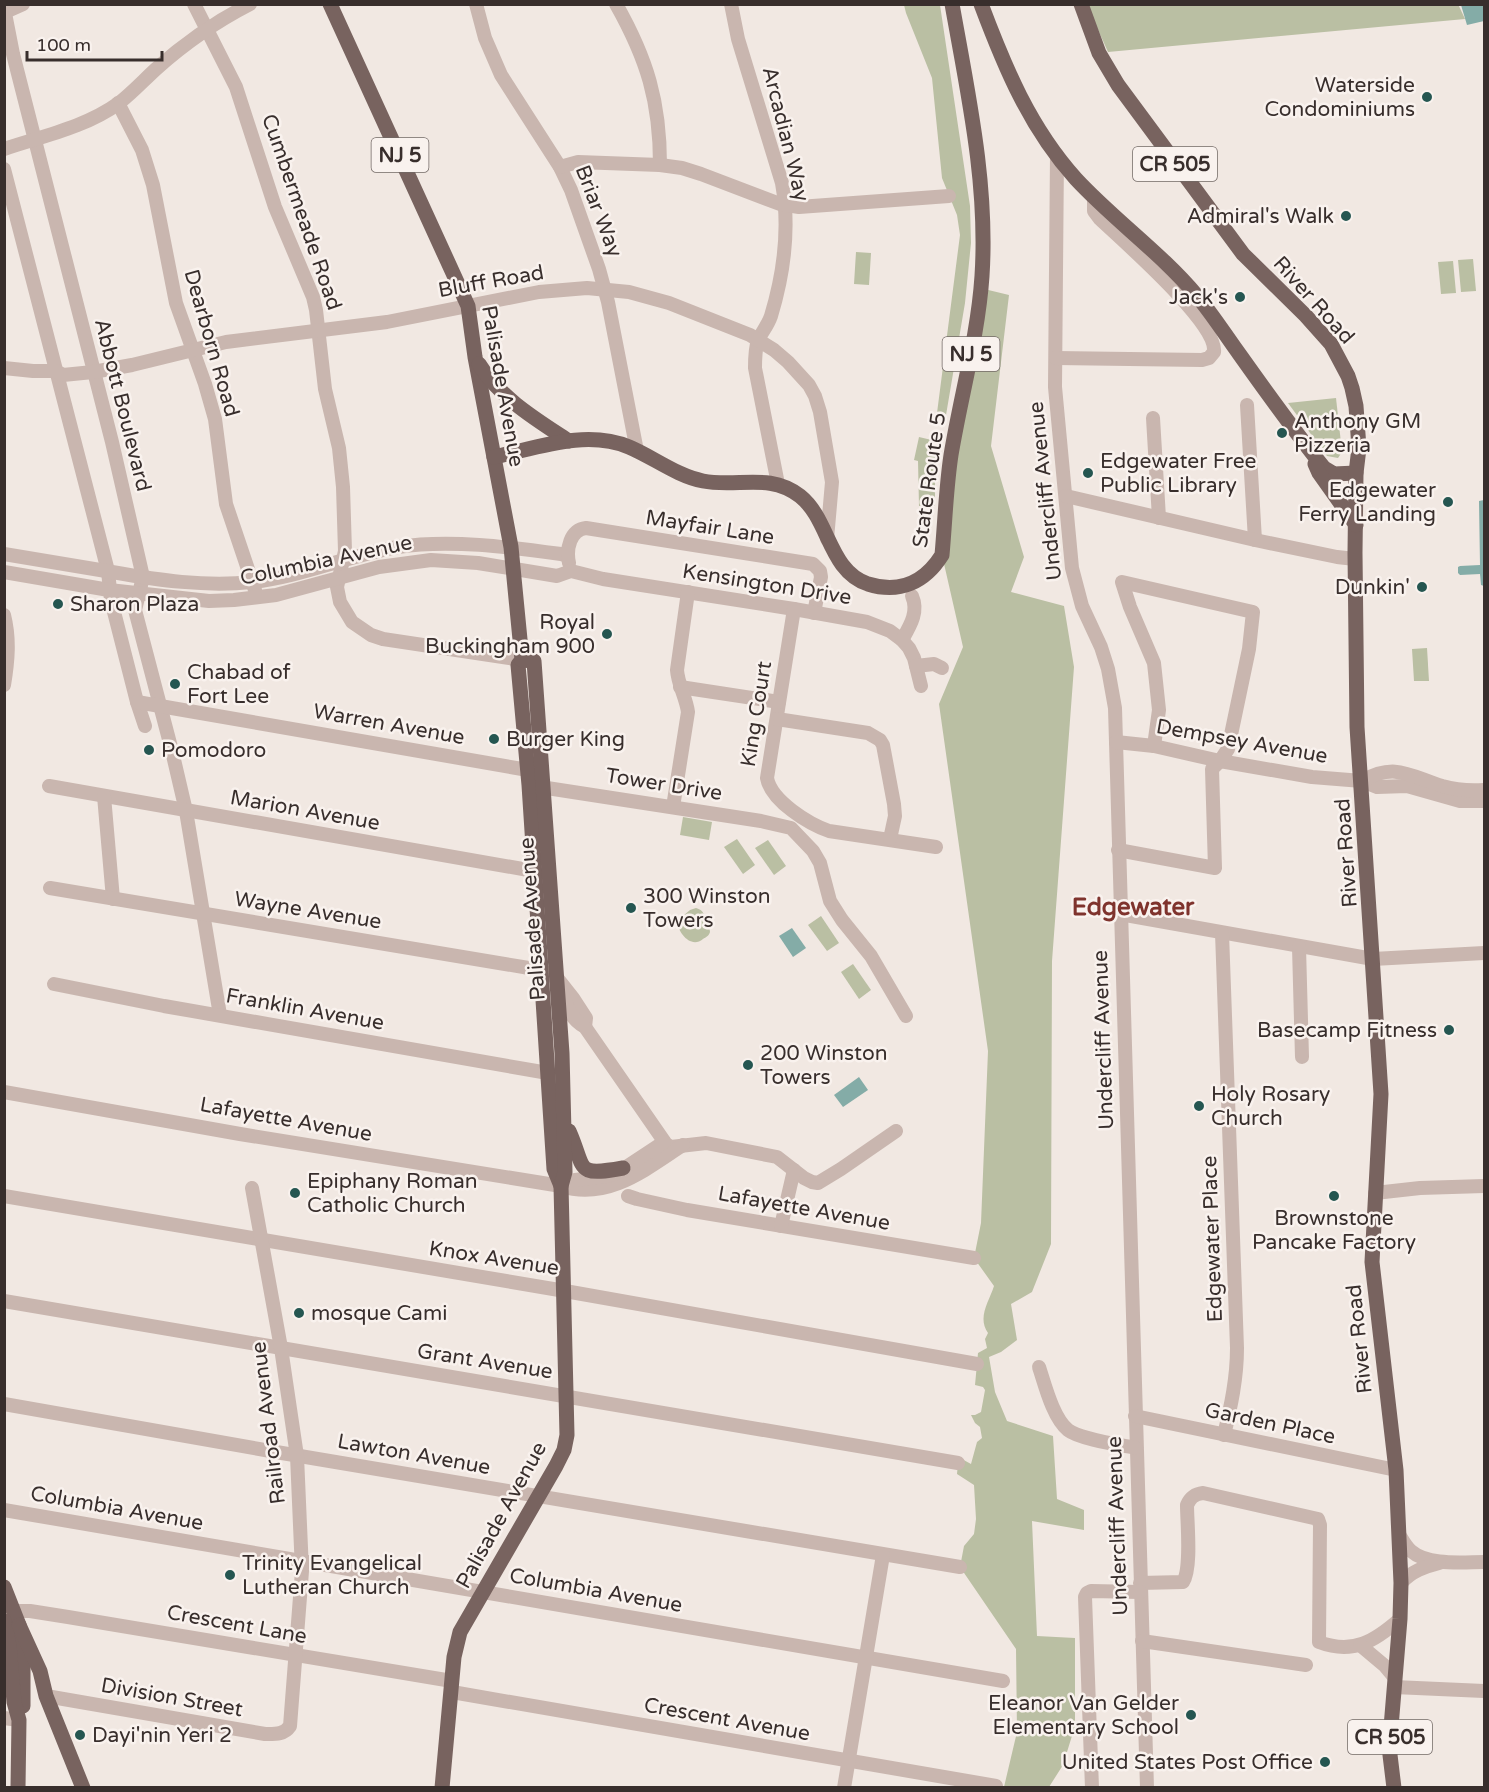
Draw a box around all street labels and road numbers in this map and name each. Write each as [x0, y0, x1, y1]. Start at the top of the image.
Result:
street label: Arcadian Way [757, 64, 814, 204]
street label: Cumbermeade Road [256, 111, 347, 314]
road number: NJ 5 [372, 138, 428, 172]
road number: CR 505 [1133, 147, 1217, 181]
street label: Briar Way [570, 162, 627, 261]
street label: River Road [1268, 251, 1359, 349]
street label: Bluff Road [436, 260, 546, 303]
street label: Dearborn Road [179, 267, 245, 420]
street label: Palisade Avenue [476, 303, 529, 469]
street label: Abbott Boulevard [89, 316, 156, 494]
road number: NJ 5 [942, 337, 1000, 371]
street label: Undercliff Avenue [1024, 400, 1067, 582]
street label: State Route 5 [908, 411, 951, 549]
street label: Mayfair Lane [644, 505, 776, 550]
street label: Columbia Avenue [238, 530, 415, 591]
street label: Kensington Drive [681, 559, 853, 610]
street label: King Court [736, 659, 777, 769]
street label: Warren Avenue [311, 699, 467, 750]
street label: Dempsey Avenue [1154, 714, 1330, 769]
street label: Tower Drive [604, 763, 724, 806]
street label: Marion Avenue [228, 785, 382, 836]
street label: River Road [1330, 798, 1363, 908]
street label: Palisade Avenue [514, 836, 551, 1001]
street label: Wayne Avenue [233, 887, 383, 934]
street label: Undercliff Avenue [1088, 950, 1119, 1130]
street label: Franklin Avenue [224, 983, 386, 1036]
street label: Lafayette Avenue [198, 1092, 374, 1147]
street label: Edgewater Place [1197, 1155, 1228, 1323]
street label: Lafayette Avenue [716, 1181, 892, 1236]
street label: Knox Avenue [427, 1236, 561, 1281]
street label: River Road [1341, 1283, 1378, 1395]
street label: Grant Avenue [415, 1338, 555, 1385]
street label: Railroad Avenue [246, 1340, 291, 1506]
street label: Garden Place [1202, 1397, 1338, 1450]
street label: Lawton Avenue [335, 1429, 492, 1480]
street label: Undercliff Avenue [1102, 1436, 1133, 1616]
street label: Palisade Avenue [451, 1438, 552, 1593]
street label: Columbia Avenue [28, 1481, 205, 1536]
street label: Columbia Avenue [507, 1563, 684, 1618]
street label: Crescent Lane [165, 1600, 309, 1649]
street label: Division Street [99, 1673, 245, 1722]
street label: Crescent Avenue [642, 1693, 812, 1746]
road number: CR 505 [1348, 1720, 1432, 1754]

